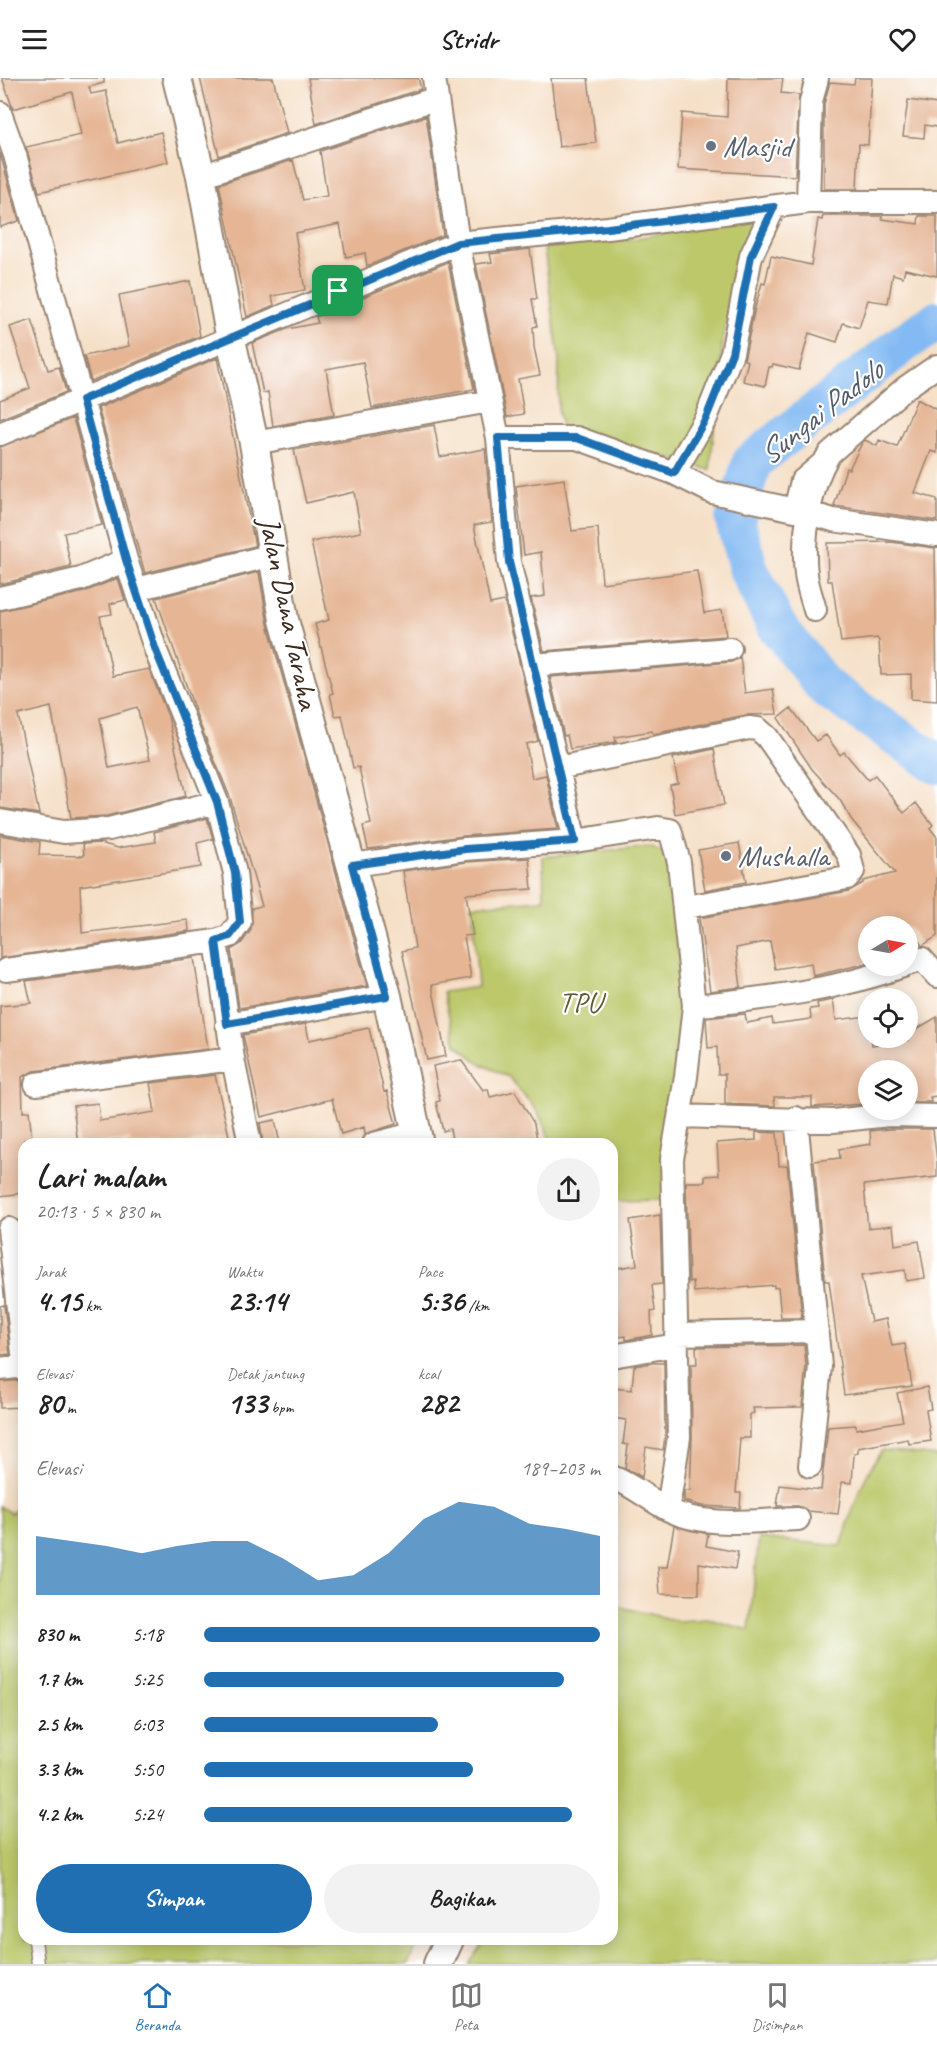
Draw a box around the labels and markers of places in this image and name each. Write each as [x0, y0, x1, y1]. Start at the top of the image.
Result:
place label: Masjid [723, 127, 796, 165]
marker: Masjid [704, 139, 718, 153]
pin [312, 265, 363, 316]
place label: Mushalla [738, 837, 831, 875]
marker: Mushalla [719, 849, 733, 863]

